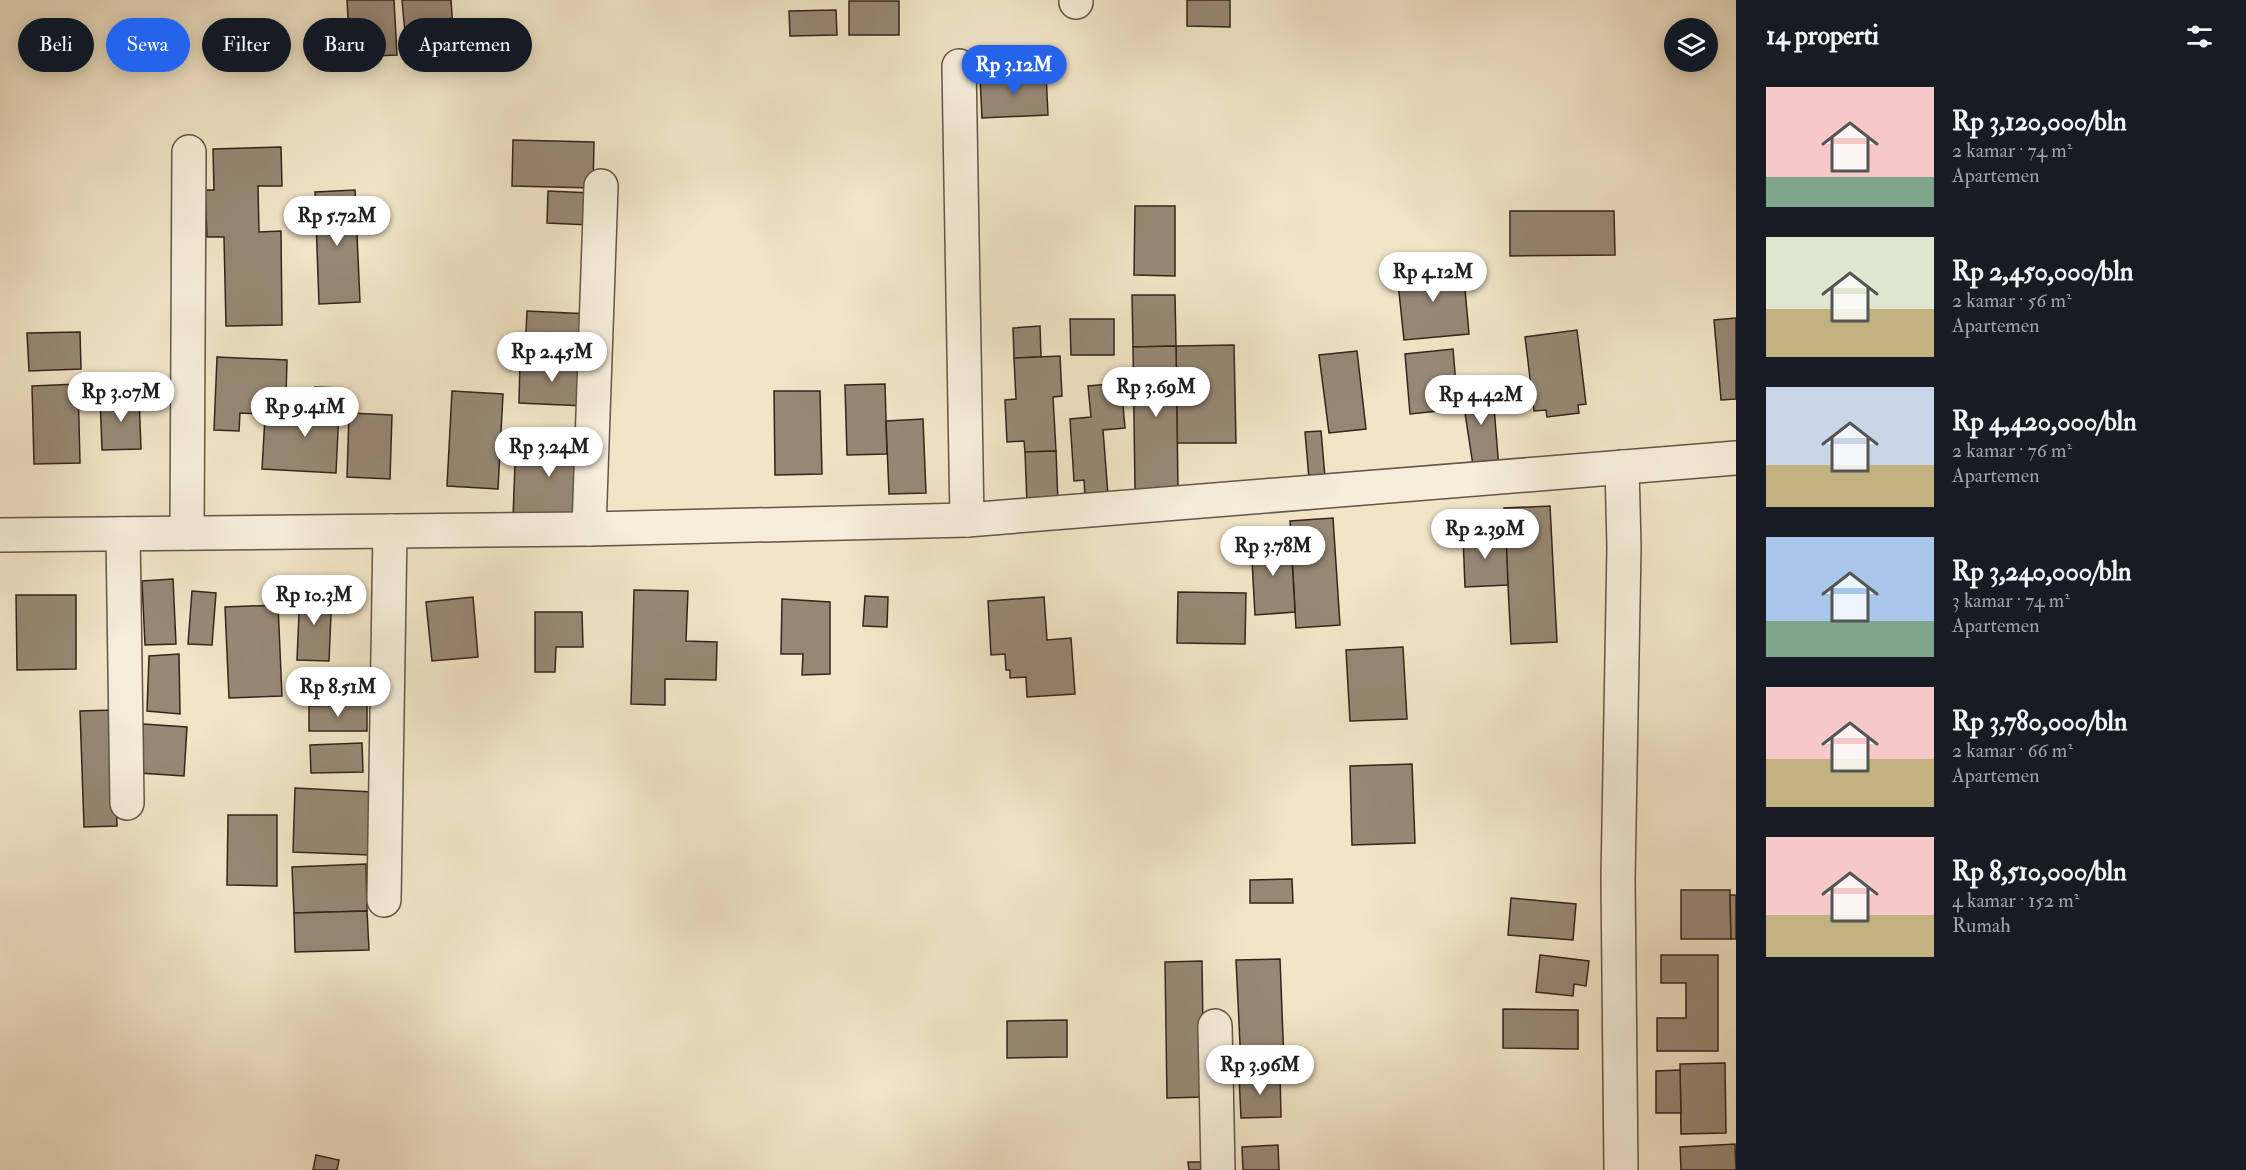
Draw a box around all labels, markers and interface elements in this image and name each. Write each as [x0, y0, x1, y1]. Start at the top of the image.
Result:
chip: Beli [18, 18, 94, 72]
chip: Sewa [106, 18, 190, 72]
chip: Filter [202, 18, 291, 72]
chip: Baru [303, 18, 386, 72]
chip: Apartemen [398, 18, 532, 72]
map controls [1664, 18, 1718, 72]
button: layers [1664, 18, 1718, 72]
text: 14 properti [1766, 20, 1879, 52]
icon: filters [2183, 20, 2216, 53]
pin: Rp 3.12M [952, 45, 1076, 96]
text: Rp 3.12M [976, 52, 1052, 77]
text: Rp 3,120,000/bln [1952, 106, 2127, 138]
icon: home [1814, 111, 1886, 183]
text: 2 kamar · 74 m² [1952, 138, 2072, 163]
text: Apartemen [1952, 163, 2039, 188]
pin: Rp 5.72M [275, 196, 399, 247]
text: Rp 5.72M [298, 203, 376, 228]
pin: Rp 4.12M [1371, 252, 1495, 303]
text: Rp 2,450,000/bln [1952, 256, 2133, 288]
text: Rp 4.12M [1393, 259, 1473, 284]
icon: home [1814, 261, 1886, 333]
text: 2 kamar · 56 m² [1952, 288, 2072, 313]
text: Apartemen [1952, 313, 2039, 338]
pin: Rp 2.45M [490, 332, 614, 383]
text: Rp 2.45M [511, 339, 593, 364]
pin: Rp 3.69M [1094, 367, 1218, 418]
pin: Rp 3.07M [59, 372, 183, 423]
text: Rp 3.69M [1116, 374, 1196, 399]
pin: Rp 4.42M [1419, 375, 1543, 426]
text: Rp 3.07M [82, 379, 160, 404]
text: Rp 4.42M [1439, 382, 1523, 407]
pin: Rp 9.41M [243, 387, 367, 438]
text: Rp 9.41M [265, 394, 345, 419]
text: Rp 4,420,000/bln [1952, 406, 2137, 438]
icon: home [1814, 411, 1886, 483]
pin: Rp 3.24M [487, 427, 611, 478]
text: Rp 3.24M [509, 434, 589, 459]
text: 2 kamar · 76 m² [1952, 438, 2072, 463]
text: Apartemen [1952, 463, 2039, 488]
pin: Rp 2.39M [1423, 509, 1547, 560]
text: Rp 2.39M [1445, 516, 1525, 541]
pin: Rp 3.78M [1211, 526, 1335, 577]
text: Rp 3.78M [1234, 533, 1312, 558]
text: Rp 3,240,000/bln [1952, 556, 2132, 588]
icon: home [1814, 561, 1886, 633]
pin: Rp 10.3M [252, 575, 376, 626]
text: Rp 10.3M [276, 582, 352, 607]
text: 3 kamar · 74 m² [1952, 588, 2070, 613]
text: Apartemen [1952, 613, 2039, 638]
pin: Rp 8.51M [276, 667, 400, 718]
text: Rp 8.51M [300, 674, 376, 699]
text: Rp 3,780,000/bln [1952, 706, 2127, 738]
icon: home [1814, 711, 1886, 783]
text: 2 kamar · 66 m² [1952, 738, 2073, 763]
text: Apartemen [1952, 763, 2039, 788]
text: Rp 8,510,000/bln [1952, 856, 2127, 888]
icon: home [1814, 861, 1886, 933]
text: 4 kamar · 152 m² [1952, 888, 2079, 913]
text: Rumah [1952, 913, 2011, 938]
pin: Rp 3.96M [1198, 1045, 1322, 1096]
text: Rp 3.96M [1220, 1052, 1300, 1077]

